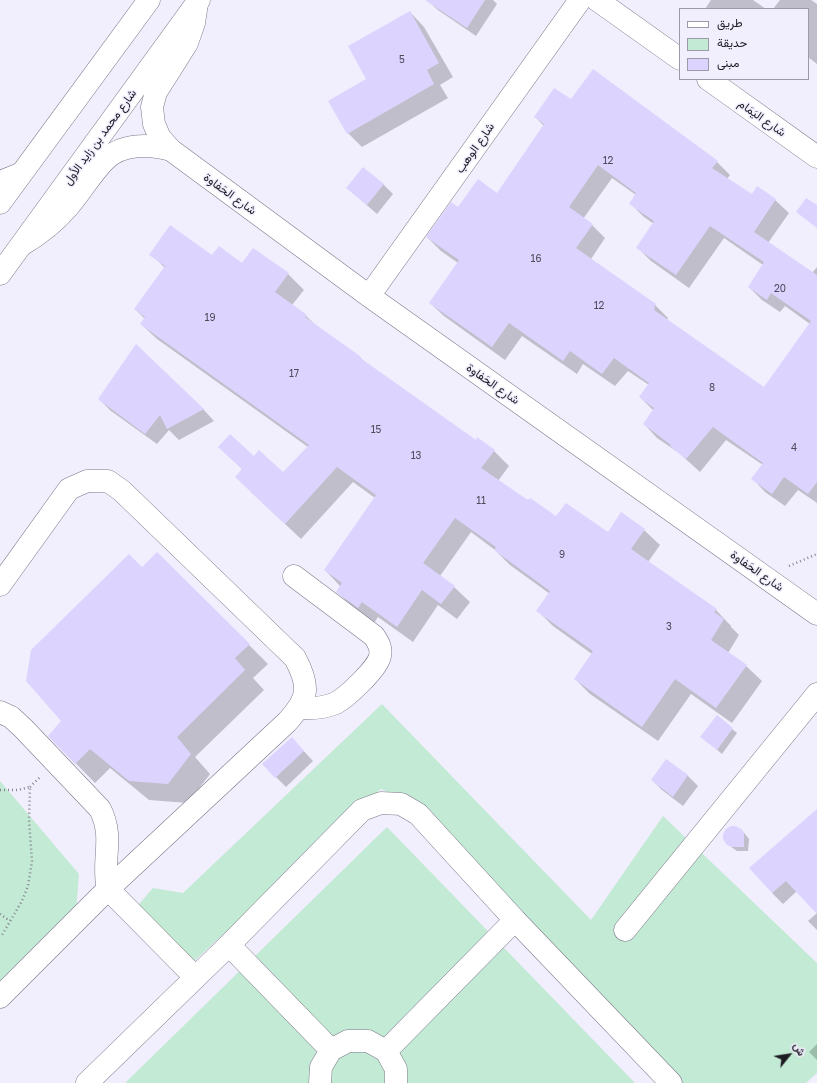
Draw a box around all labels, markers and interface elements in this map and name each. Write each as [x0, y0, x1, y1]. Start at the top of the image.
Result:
legend [679, 8, 809, 80]
text: طريق [717, 15, 742, 30]
text: حديقة [717, 35, 747, 50]
house number: 5 [399, 54, 405, 66]
text: مبنى [717, 55, 739, 70]
street label: شارع محمد بن زايد الأول [60, 86, 140, 188]
street label: شارع اليَمَام [735, 96, 789, 140]
street label: شارع الوهب [452, 120, 498, 176]
house number: 12 [603, 155, 613, 167]
street label: شارع الحَفاوة [201, 170, 259, 218]
house number: 16 [531, 253, 541, 265]
house number: 20 [774, 283, 786, 295]
house number: 12 [594, 300, 604, 312]
house number: 19 [205, 312, 215, 324]
street label: شارع الحَفاوة [464, 360, 522, 408]
house number: 17 [289, 368, 299, 380]
house number: 8 [709, 382, 715, 394]
house number: 15 [371, 424, 381, 436]
house number: 4 [791, 442, 797, 454]
house number: 13 [411, 450, 421, 462]
house number: 11 [476, 495, 486, 507]
street label: شارع الحَفاوة [728, 547, 786, 595]
house number: 9 [559, 549, 565, 561]
house number: 3 [666, 621, 672, 633]
north arrow [769, 1035, 809, 1075]
text: ش [791, 1040, 809, 1058]

